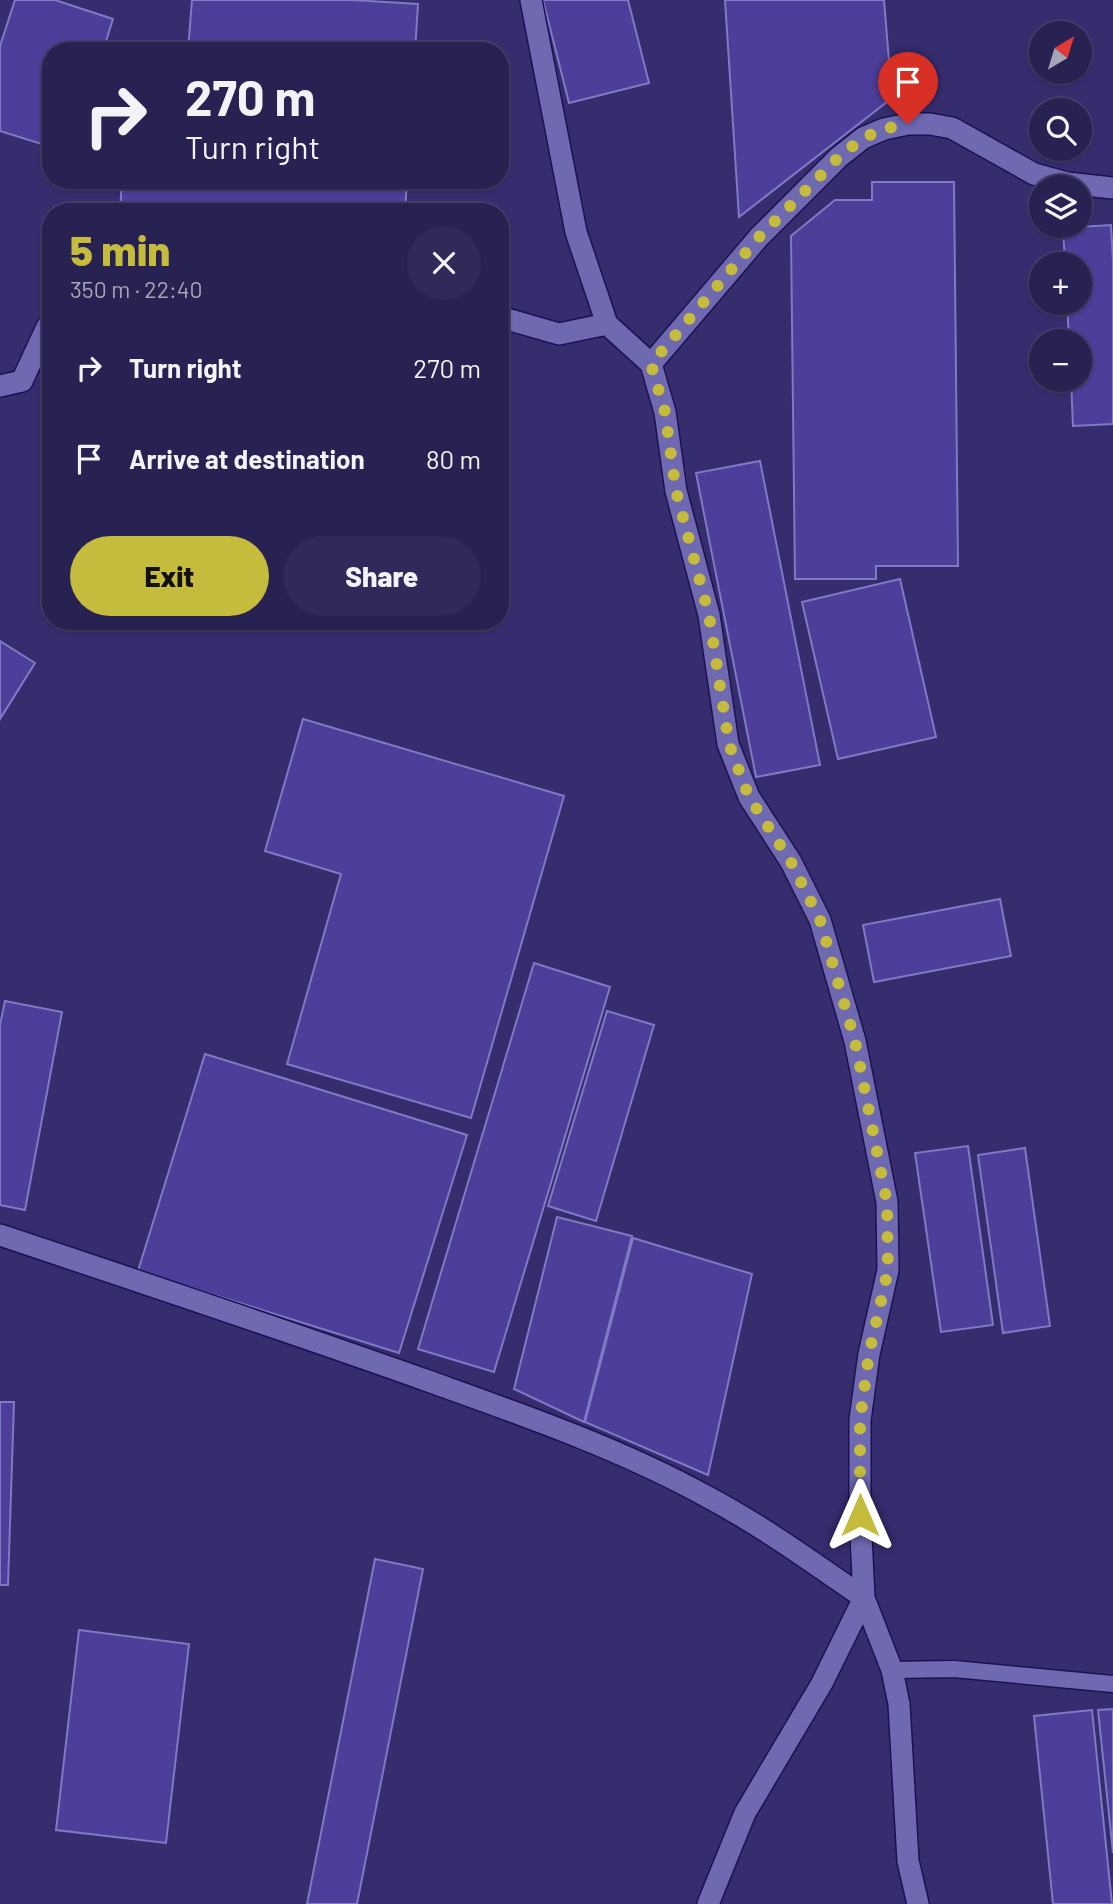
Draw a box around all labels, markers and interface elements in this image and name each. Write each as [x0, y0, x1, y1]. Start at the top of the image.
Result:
north arrow [1029, 21, 1092, 84]
map controls [1029, 21, 1092, 392]
pin [878, 52, 938, 124]
icon: arrive [889, 63, 927, 101]
text: 270 m [185, 67, 315, 126]
icon: right [70, 70, 161, 161]
button: search [1029, 98, 1092, 161]
text: Turn right [185, 127, 320, 165]
button: layers [1029, 175, 1092, 238]
text: 5 min [70, 224, 170, 274]
button: close [407, 226, 481, 300]
button: + [1029, 252, 1092, 315]
text: 350 m · 22:40 [70, 275, 202, 303]
button: − [1029, 329, 1092, 392]
icon: right [70, 349, 108, 387]
text: Turn right [129, 352, 242, 383]
text: 270 m [413, 352, 481, 383]
icon: arrive [70, 440, 108, 478]
text: Arrive at destination [129, 443, 365, 474]
text: 80 m [426, 443, 481, 474]
button: Exit [70, 536, 269, 616]
button: Share [283, 536, 481, 616]
position arrow [823, 1478, 897, 1552]

